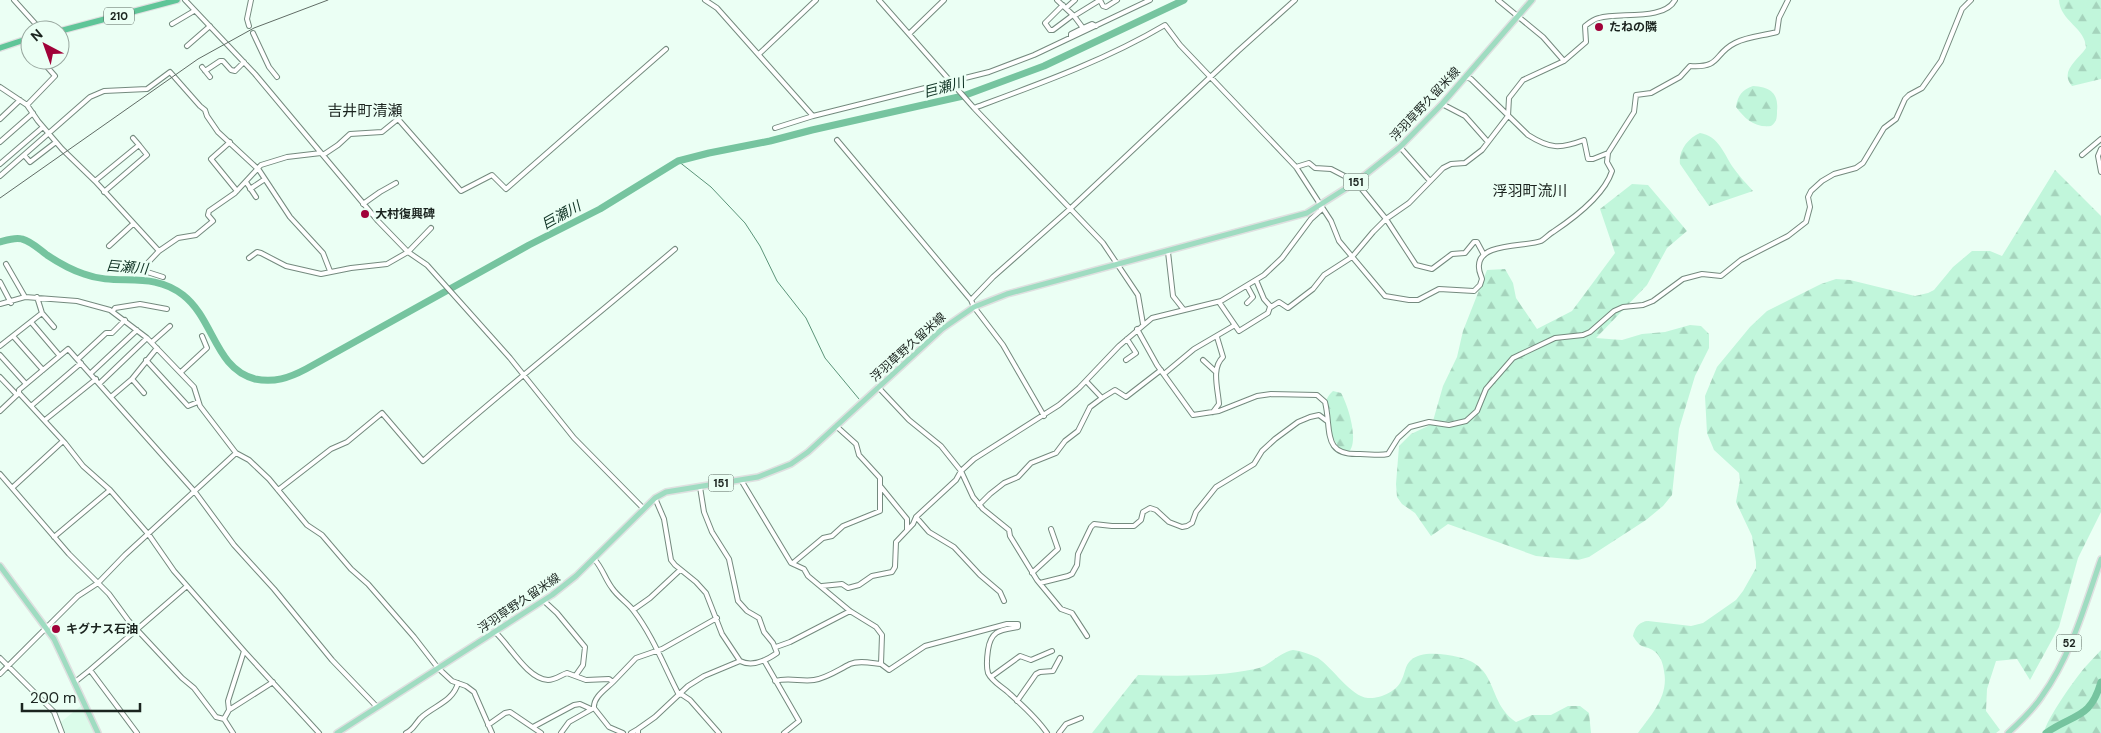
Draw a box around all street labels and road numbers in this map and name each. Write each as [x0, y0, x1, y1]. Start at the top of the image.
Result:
road number: 210 [104, 8, 134, 24]
street label: 浮羽草野久留米線 [1386, 63, 1464, 145]
road number: 151 [1344, 173, 1368, 190]
street label: 浮羽草野久留米線 [867, 309, 949, 385]
road number: 151 [708, 474, 734, 492]
street label: 浮羽草野久留米線 [475, 570, 563, 636]
road number: 52 [2056, 634, 2082, 651]

